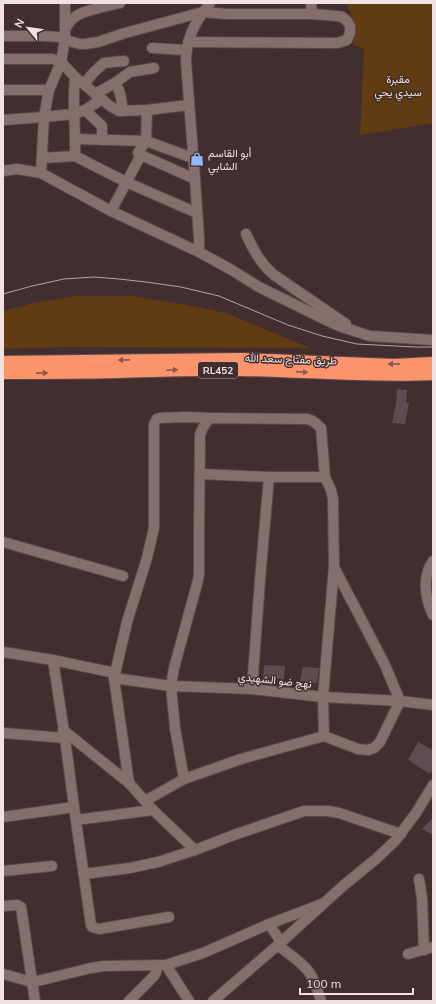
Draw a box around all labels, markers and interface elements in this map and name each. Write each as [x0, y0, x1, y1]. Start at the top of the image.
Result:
north arrow [8, 8, 48, 48]
text: N [11, 16, 27, 30]
park label: مقبرة سيدي يحي [374, 72, 422, 102]
place label: أبو القاسم الشابي [208, 146, 252, 176]
shop icon: أبو القاسم الشابي [189, 151, 205, 167]
street label: طريق مفتاح سعد الله [245, 350, 337, 369]
one-way arrow [118, 357, 130, 364]
one-way arrow [388, 361, 400, 368]
road number: RL452 [198, 362, 238, 378]
one-way arrow [166, 367, 179, 373]
one-way arrow [296, 368, 308, 375]
one-way arrow [36, 369, 48, 376]
street label: نهج ضو الشهيدي [237, 669, 313, 694]
scale bar [300, 970, 413, 996]
text: 100 m [306, 976, 341, 991]

